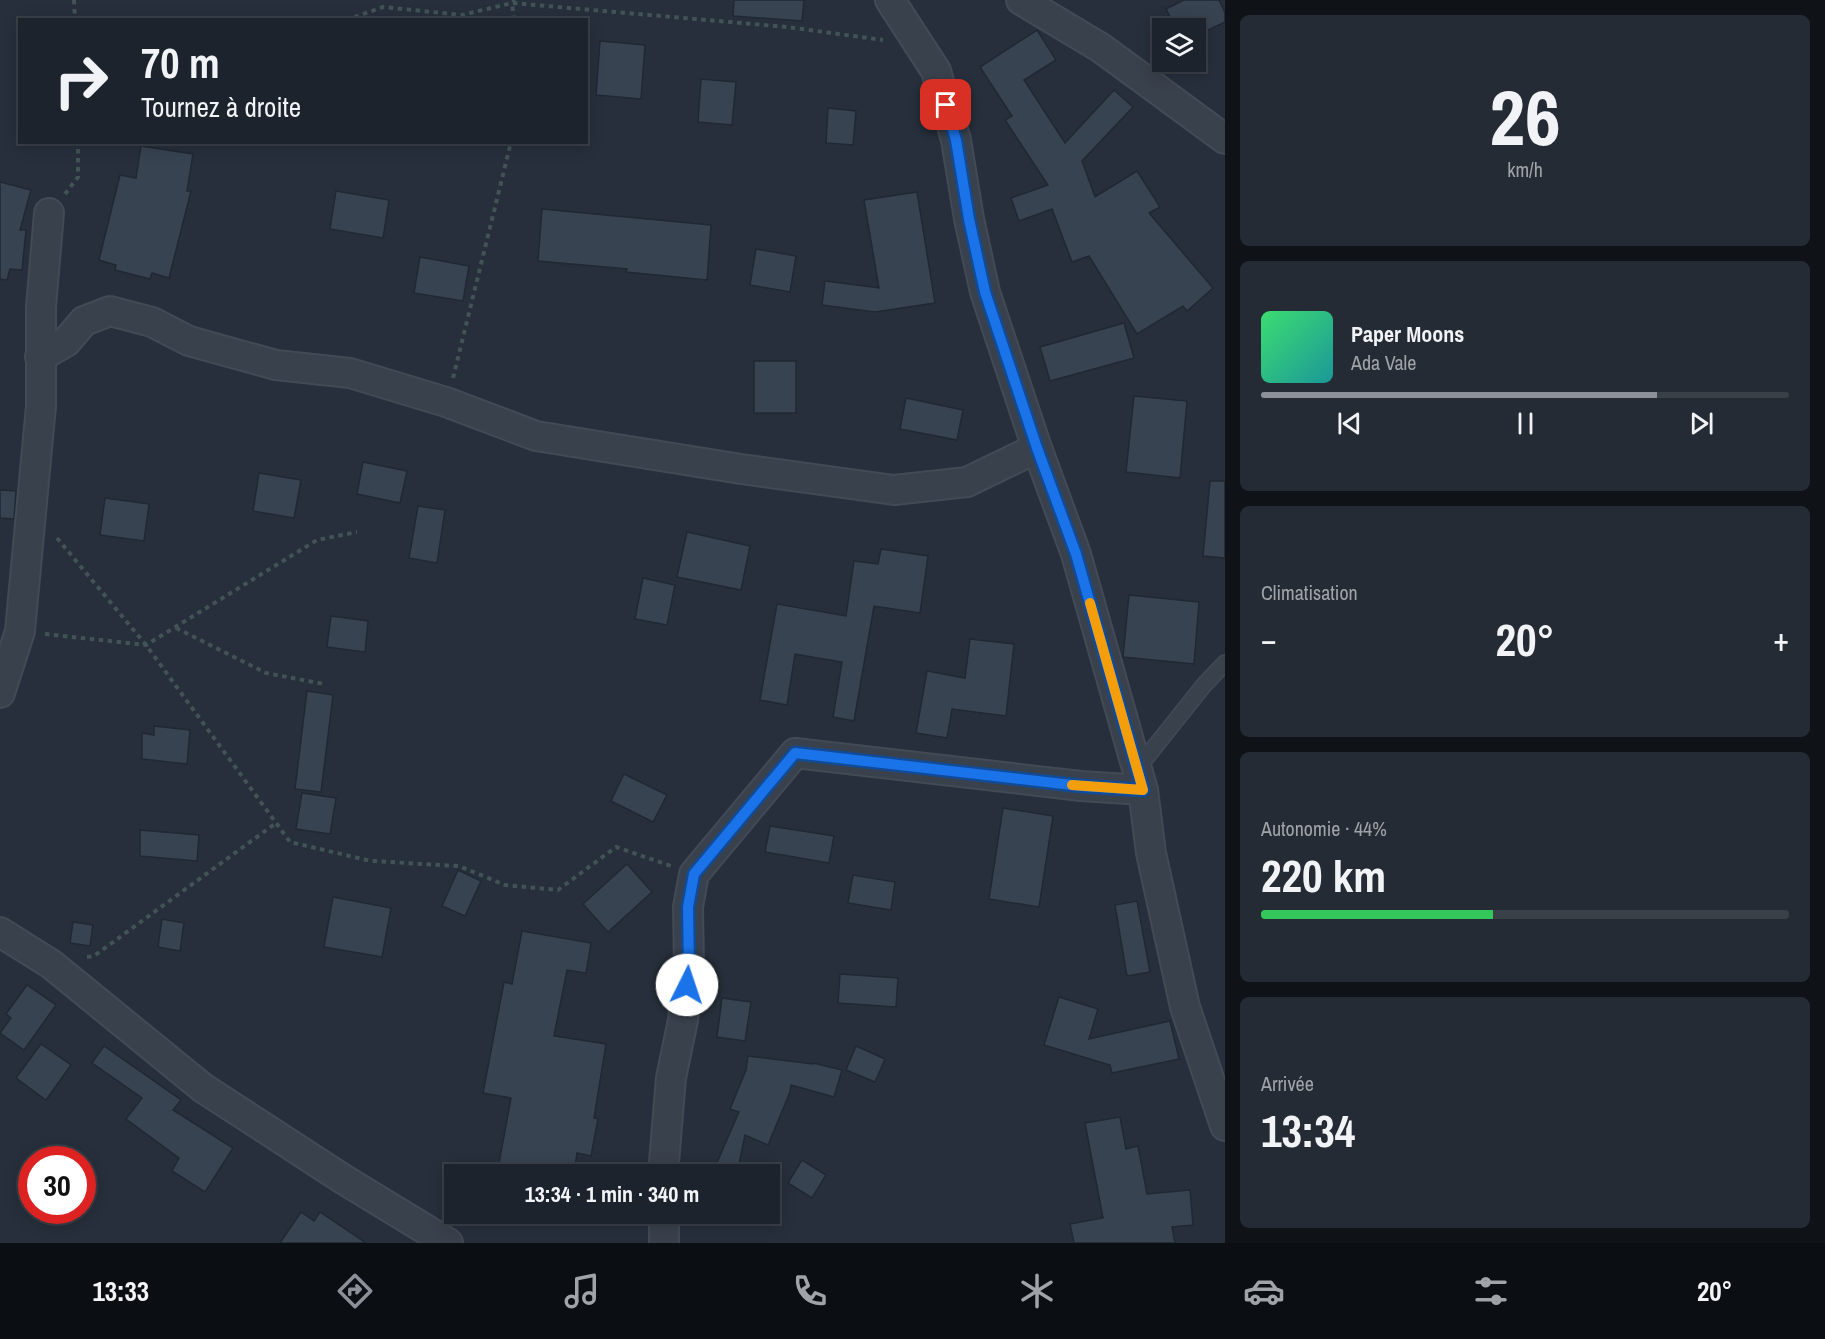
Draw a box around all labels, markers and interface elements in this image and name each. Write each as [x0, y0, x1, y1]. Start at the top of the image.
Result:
map controls [1152, 18, 1206, 72]
button: layers [1152, 18, 1206, 72]
text: 70 m [141, 35, 220, 91]
icon: right [42, 42, 120, 120]
text: 26 [1489, 64, 1561, 169]
pin [920, 79, 971, 130]
icon: arrive [929, 88, 962, 121]
text: Tournez à droite [141, 89, 301, 125]
text: km/h [1507, 156, 1543, 183]
text: Paper Moons [1351, 319, 1464, 349]
text: Ada Vale [1351, 349, 1416, 376]
icon: previous [1333, 407, 1366, 440]
icon: pause [1509, 407, 1542, 440]
icon: next [1685, 407, 1718, 440]
text: Climatisation [1261, 579, 1358, 606]
text: 20° [1495, 609, 1555, 670]
text: − [1261, 617, 1277, 661]
text: + [1773, 617, 1789, 661]
text: Autonomie · 44% [1261, 815, 1387, 842]
text: 220 km [1261, 845, 1386, 906]
position arrow [655, 953, 719, 1017]
text: Arrivée [1261, 1070, 1314, 1097]
text: 13:34 [1261, 1100, 1355, 1161]
speed limit sign: 30 [18, 1146, 96, 1224]
text: 13:34 · 1 min · 340 m [525, 1179, 699, 1209]
icon: directions [334, 1270, 376, 1312]
icon: music [561, 1270, 603, 1312]
icon: phone [789, 1270, 831, 1312]
icon: climate [1016, 1270, 1058, 1312]
icon: car [1243, 1270, 1285, 1312]
icon: filters [1470, 1270, 1512, 1312]
text: 13:33 [93, 1273, 149, 1309]
text: 20° [1697, 1273, 1732, 1309]

